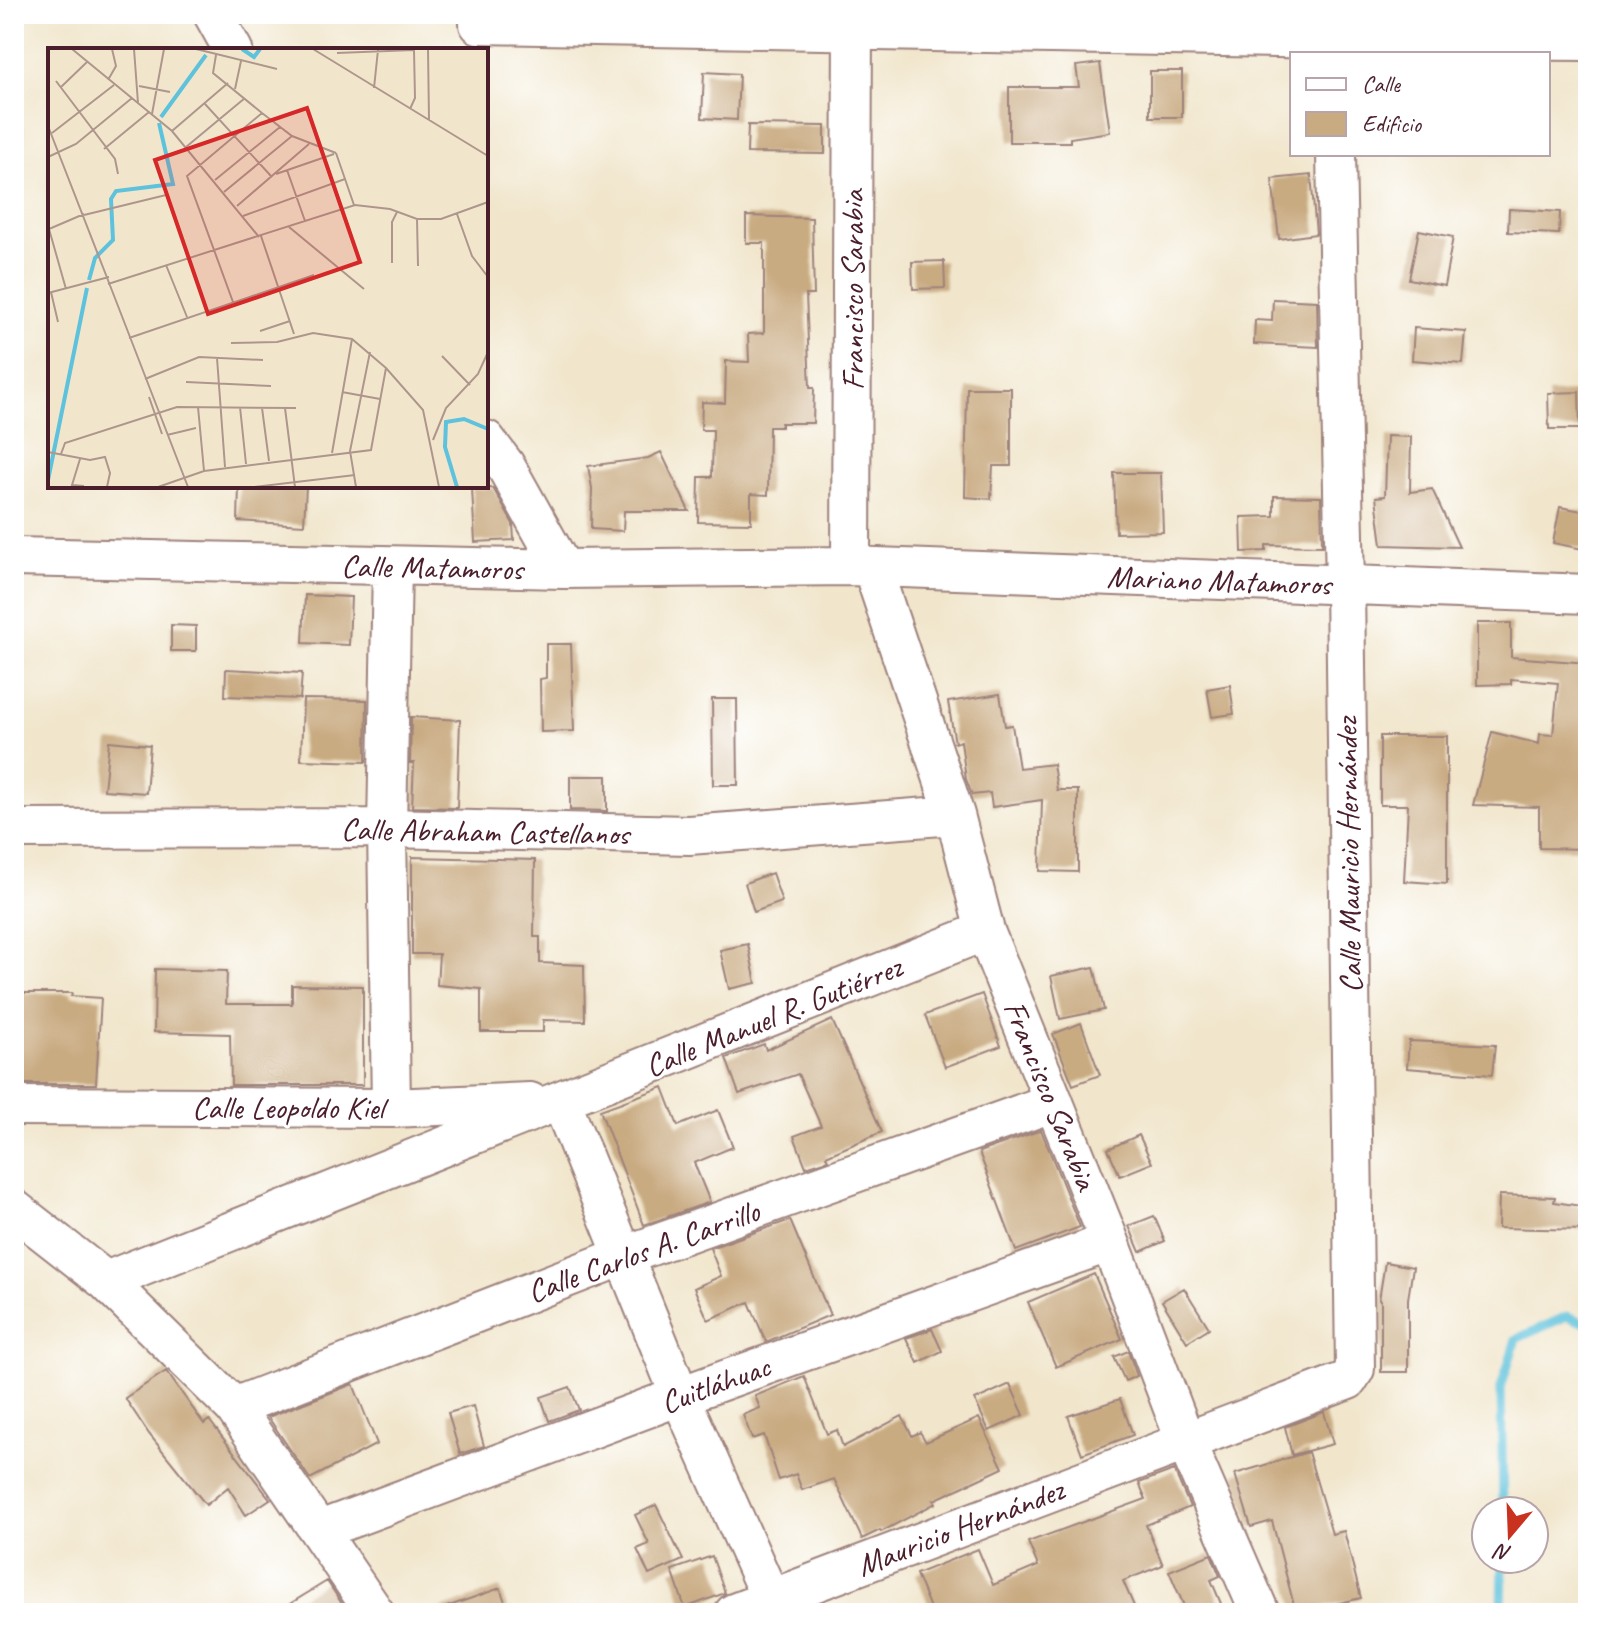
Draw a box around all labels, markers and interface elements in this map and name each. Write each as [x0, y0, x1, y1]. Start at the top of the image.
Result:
inset map [48, 48, 488, 488]
legend [1290, 52, 1550, 156]
text: Calle [1362, 69, 1402, 99]
text: Edificio [1362, 109, 1423, 139]
street label: Francisco Sarabia [832, 188, 873, 390]
street label: Calle Matamoros [341, 545, 526, 590]
street label: Mariano Matamoros [1106, 556, 1335, 605]
street label: Calle Mauricio Hernández [1326, 715, 1371, 993]
street label: Calle Abraham Castellanos [341, 808, 632, 855]
street label: Calle Manuel R. Gutiérrez [639, 946, 909, 1087]
street label: Francisco Sarabia [994, 995, 1108, 1198]
street label: Calle Leopoldo Kiel [192, 1087, 390, 1128]
street label: Calle Carlos A. Carrillo [522, 1190, 766, 1312]
street label: Cuitláhuac [655, 1345, 777, 1423]
street label: Mauricio Hernández [851, 1469, 1071, 1586]
north arrow [1470, 1495, 1550, 1575]
text: N [1490, 1536, 1515, 1568]

